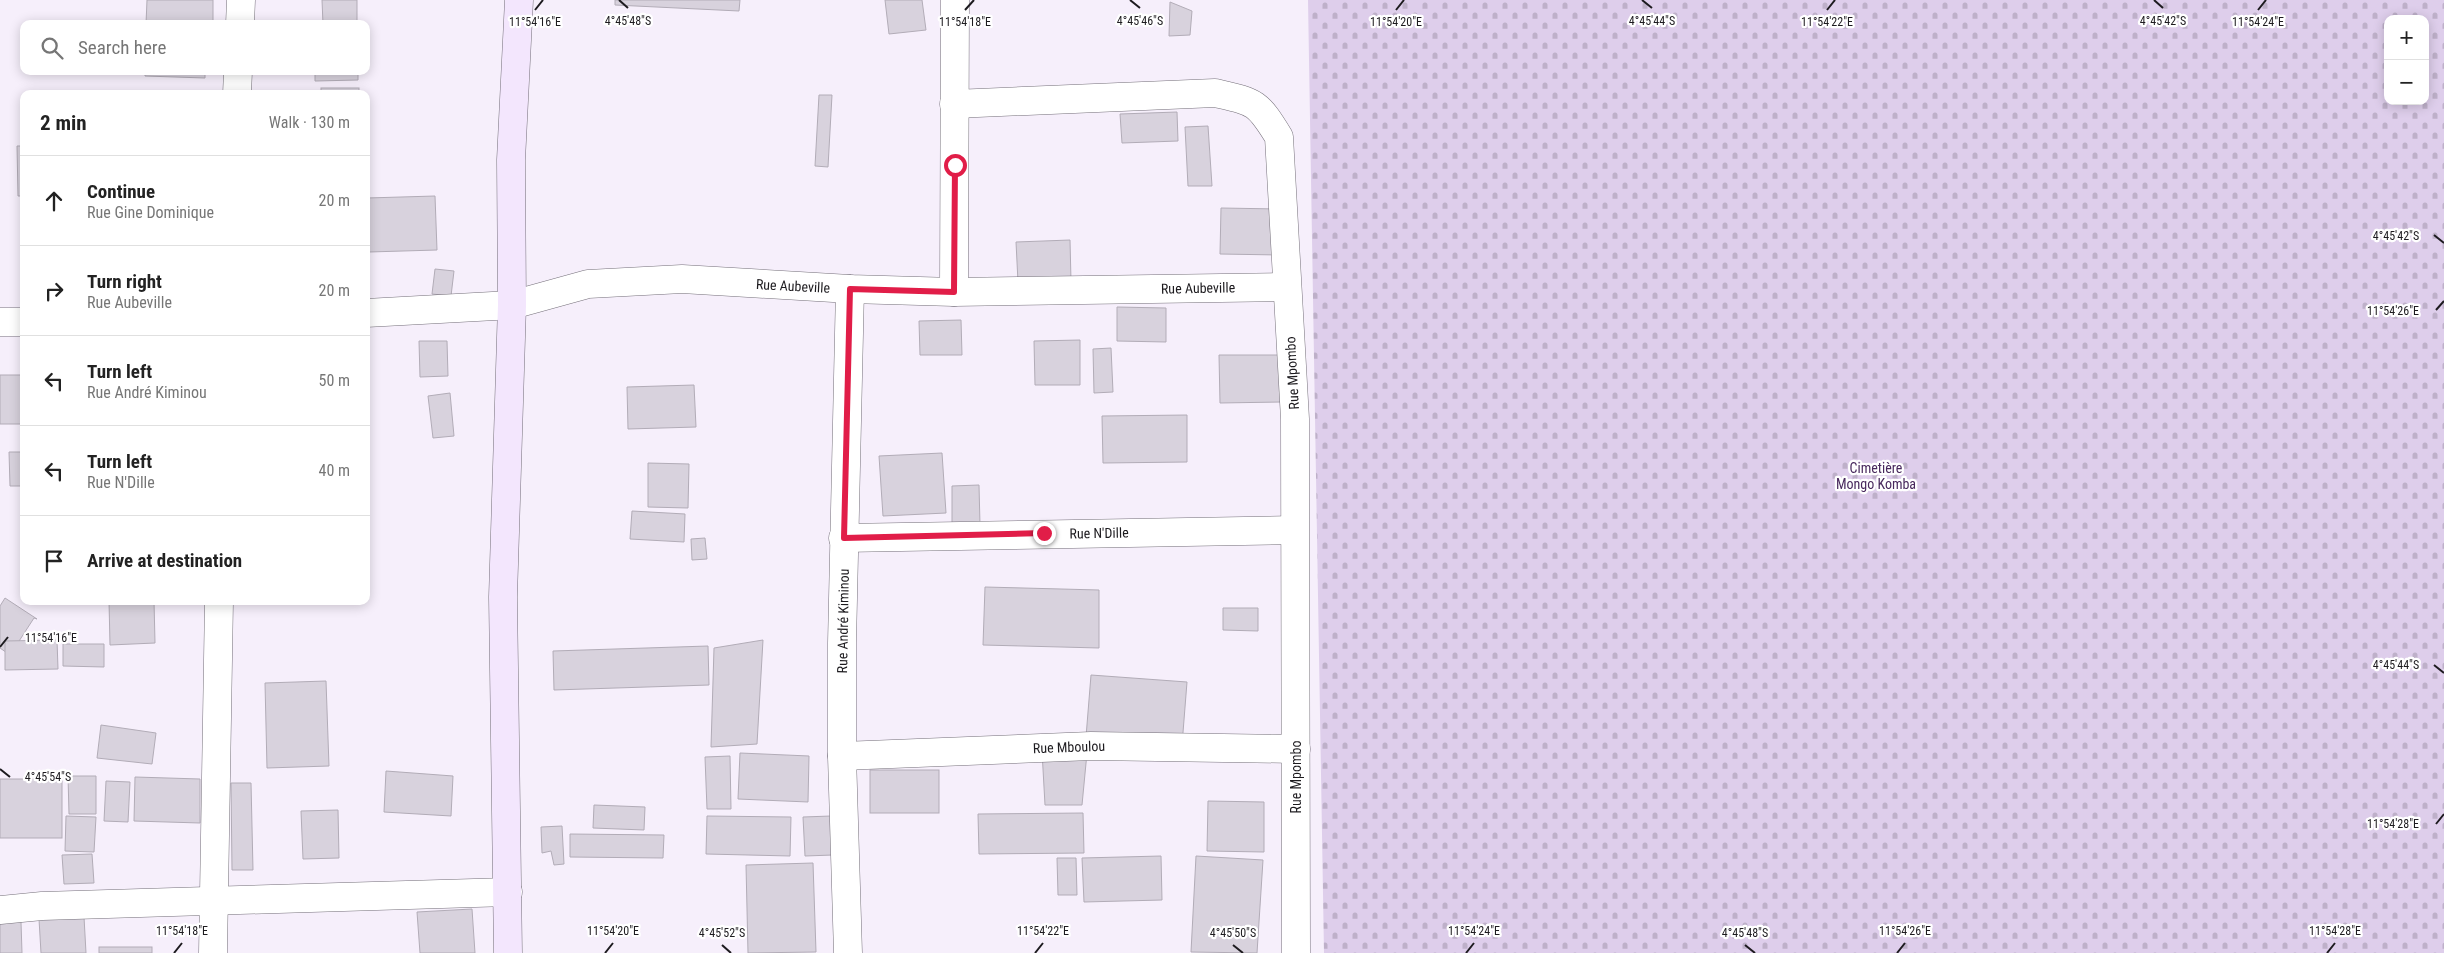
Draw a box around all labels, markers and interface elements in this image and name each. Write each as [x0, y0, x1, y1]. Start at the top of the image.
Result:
text: 4°45'48"S [605, 14, 651, 28]
text: 4°45'46"S [1117, 14, 1163, 28]
text: 4°45'44"S [1629, 14, 1675, 28]
text: 4°45'42"S [2140, 14, 2186, 28]
text: 11°54'16"E [509, 15, 561, 29]
text: 11°54'18"E [939, 15, 991, 29]
text: 11°54'20"E [1370, 15, 1422, 29]
text: 11°54'22"E [1801, 15, 1853, 29]
text: 11°54'24"E [2232, 15, 2284, 29]
map controls [2384, 15, 2429, 105]
button: + [2384, 15, 2429, 60]
search box [20, 20, 370, 75]
icon: search [38, 34, 66, 62]
text: Search here [78, 36, 166, 59]
button: − [2384, 60, 2429, 105]
text: 2 min [40, 111, 87, 135]
text: Walk · 130 m [269, 113, 350, 132]
route start [944, 154, 967, 177]
text: Continue [87, 180, 155, 203]
icon: ahead [40, 187, 68, 215]
text: 20 m [318, 191, 350, 210]
text: Rue Gine Dominique [87, 203, 214, 222]
text: 4°45'42"S [2373, 229, 2419, 243]
text: Turn right [87, 270, 162, 293]
street label: Rue Aubeville [755, 276, 831, 296]
icon: right [40, 277, 68, 305]
street label: Rue Aubeville [1161, 279, 1236, 297]
text: 20 m [318, 281, 350, 300]
text: Rue Aubeville [87, 293, 172, 312]
text: 11°54'26"E [2367, 304, 2419, 318]
street label: Rue Mpombo [1282, 336, 1302, 410]
text: Turn left [87, 360, 152, 383]
icon: left [40, 367, 68, 395]
text: 50 m [318, 371, 350, 390]
text: Rue André Kiminou [87, 383, 207, 402]
text: Turn left [87, 450, 152, 473]
icon: left [40, 457, 68, 485]
park label: Cimetière Mongo Komba [1836, 460, 1916, 492]
text: 40 m [318, 461, 350, 480]
text: Rue N'Dille [87, 473, 155, 492]
route end [1033, 522, 1056, 545]
street label: Rue N'Dille [1069, 524, 1129, 542]
icon: arrive [40, 547, 68, 575]
text: Arrive at destination [87, 549, 242, 572]
street label: Rue André Kiminou [834, 568, 852, 674]
text: 11°54'16"E [25, 631, 77, 645]
text: 4°45'44"S [2373, 658, 2419, 672]
street label: Rue Mboulou [1033, 738, 1105, 756]
street label: Rue Mpombo [1288, 741, 1304, 813]
text: 4°45'54"S [25, 770, 71, 784]
text: 11°54'28"E [2367, 817, 2419, 831]
text: 11°54'18"E [156, 924, 208, 938]
text: 11°54'20"E [587, 924, 639, 938]
text: 11°54'22"E [1017, 924, 1069, 938]
text: 11°54'24"E [1448, 924, 1500, 938]
text: 11°54'26"E [1879, 924, 1931, 938]
text: 11°54'28"E [2309, 924, 2361, 938]
text: 4°45'52"S [699, 926, 745, 940]
text: 4°45'50"S [1210, 926, 1256, 940]
text: 4°45'48"S [1722, 926, 1768, 940]

